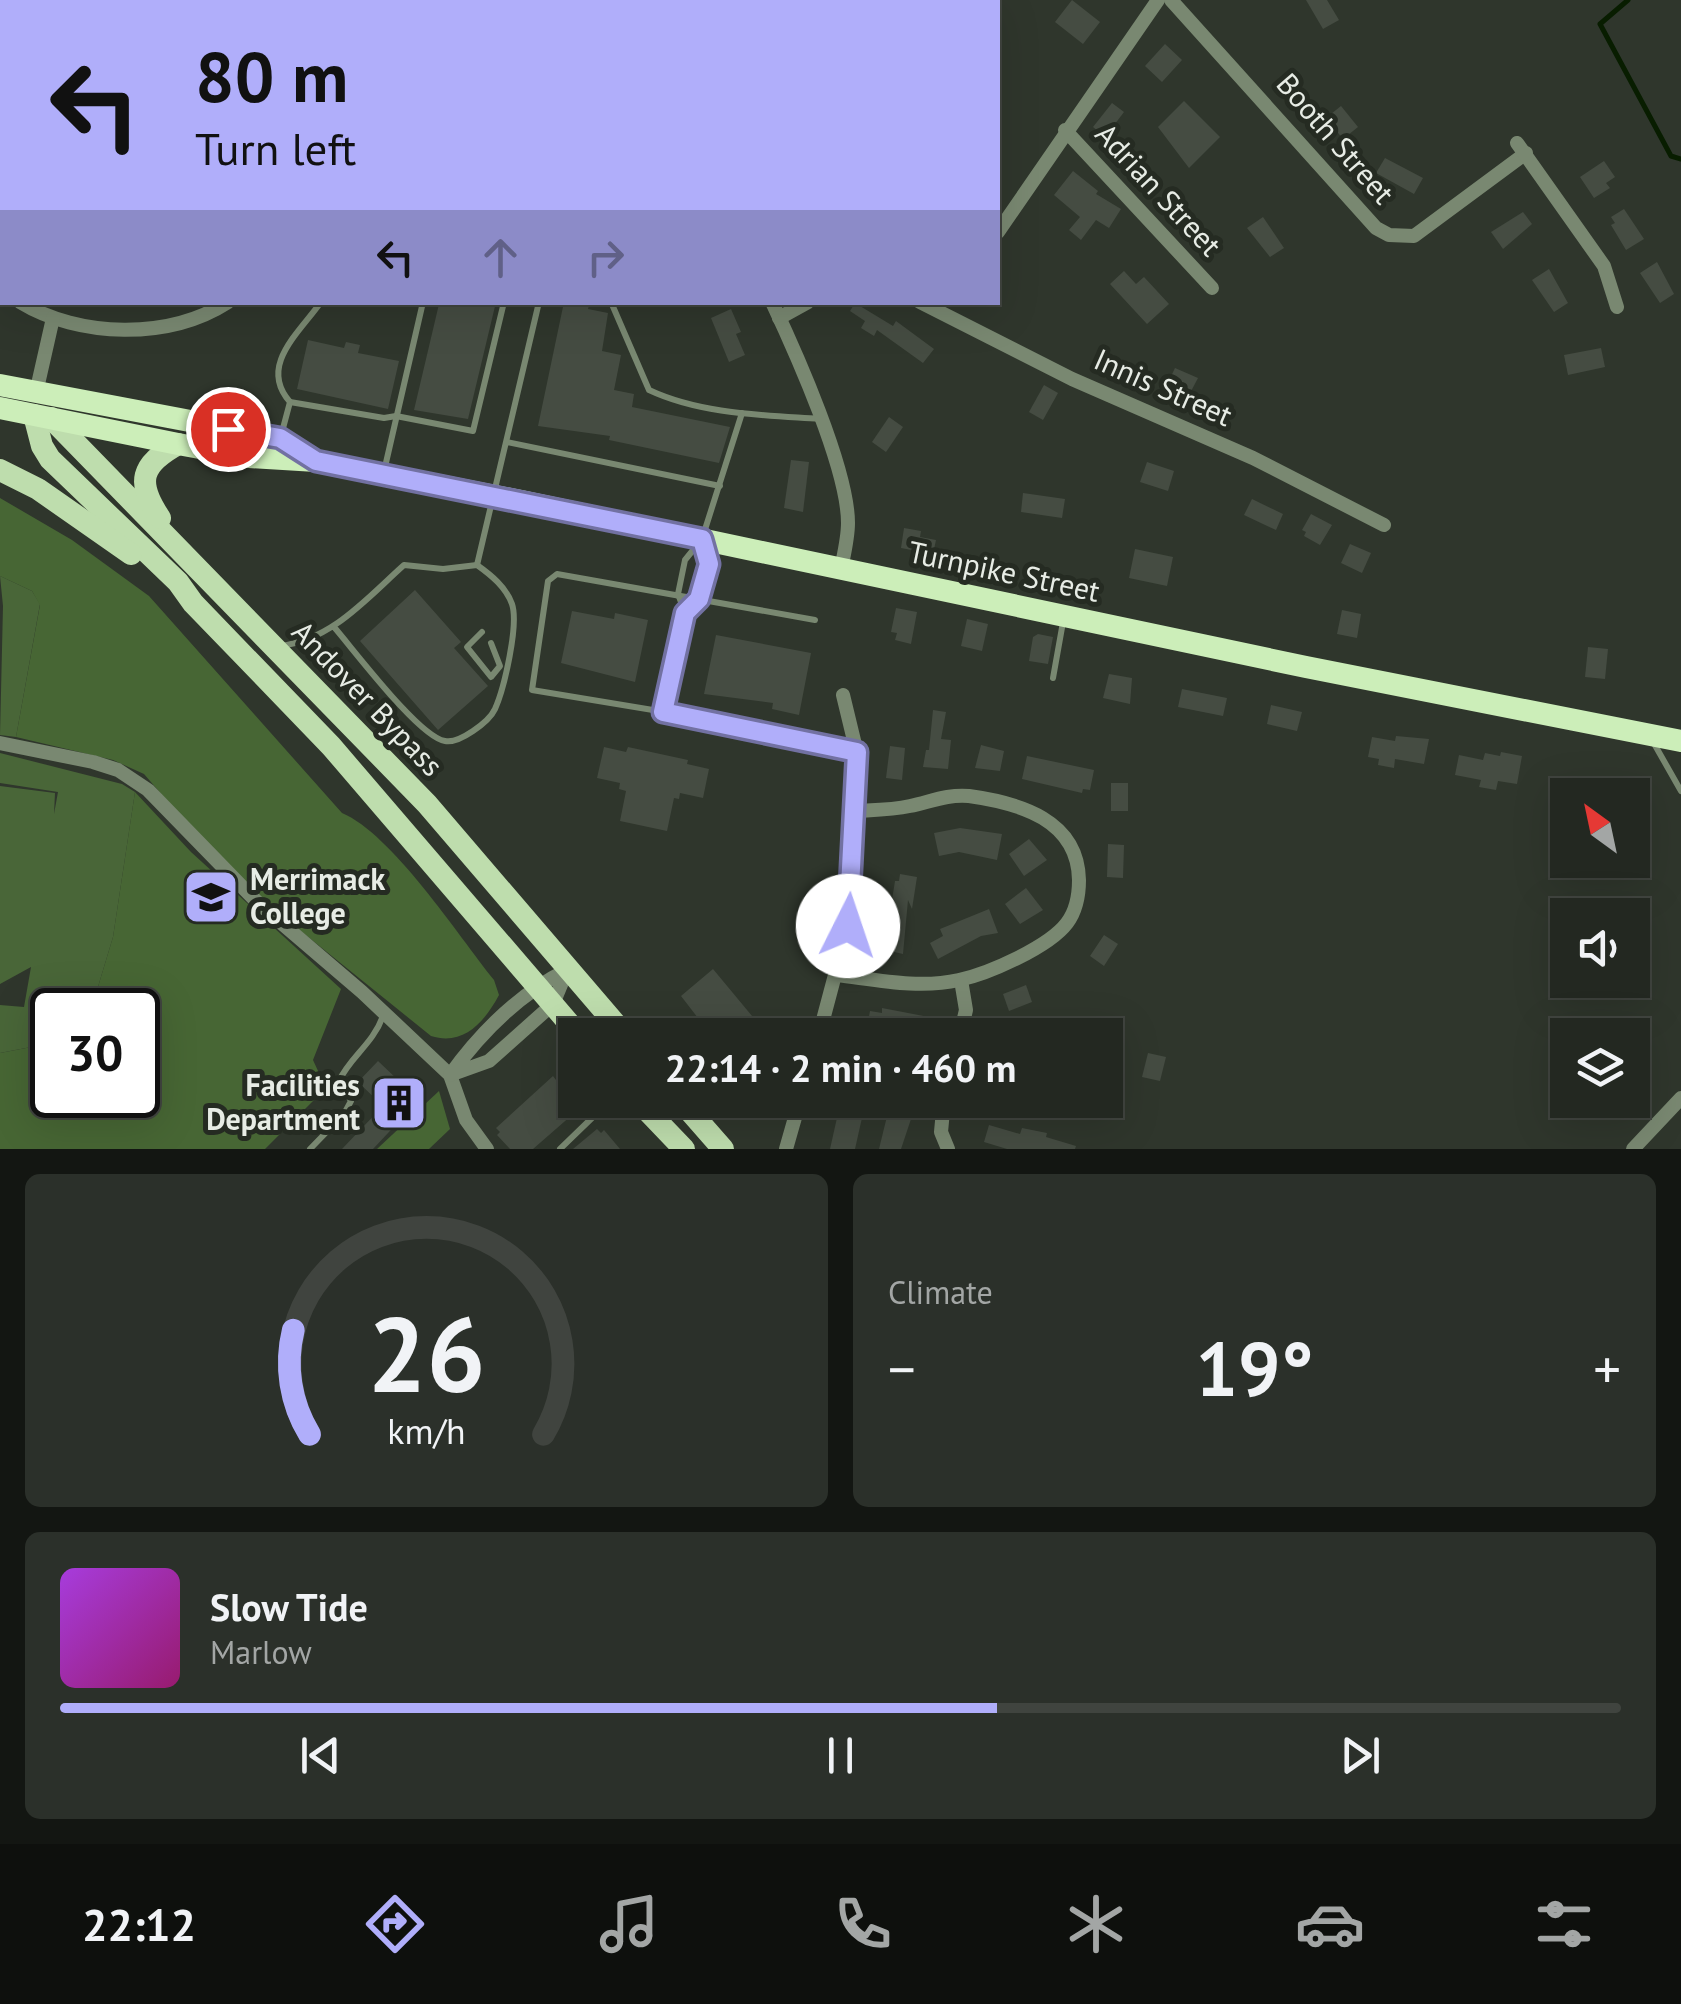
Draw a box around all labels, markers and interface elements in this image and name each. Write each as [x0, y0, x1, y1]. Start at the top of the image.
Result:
text: 80 m [195, 31, 348, 121]
icon: left [30, 40, 160, 170]
street label: Booth Street [1269, 65, 1404, 212]
street label: Adrian Street [1088, 114, 1231, 264]
text: Turn left [195, 119, 356, 177]
icon: left [368, 230, 423, 285]
icon: ahead [473, 230, 528, 285]
icon: right [578, 230, 633, 285]
street label: Innis Street [1089, 339, 1239, 434]
pin [186, 387, 271, 472]
icon: arrive [201, 402, 256, 457]
street label: Turnpike Street [905, 531, 1103, 610]
street label: Andover Bypass [284, 612, 452, 784]
north arrow [1550, 778, 1650, 878]
map controls [1550, 778, 1650, 1118]
place label: Merrimack College [250, 859, 385, 932]
school or university icon: Merrimack College [181, 867, 241, 927]
position arrow [796, 874, 900, 978]
button: sound [1550, 898, 1650, 998]
speed limit sign: 30 [30, 988, 160, 1118]
button: layers [1550, 1018, 1650, 1118]
text: 22:14 · 2 min · 460 m [665, 1043, 1016, 1092]
place label: Facilities Department [206, 1065, 361, 1138]
building icon: Facilities Department [369, 1073, 429, 1133]
text: Climate [888, 1271, 993, 1313]
text: 26 [368, 1286, 485, 1421]
text: 19° [1196, 1320, 1313, 1417]
text: − [888, 1333, 916, 1404]
text: + [1593, 1333, 1621, 1404]
text: km/h [387, 1408, 466, 1454]
text: Slow Tide [210, 1582, 368, 1631]
text: Marlow [210, 1631, 312, 1673]
icon: previous [293, 1728, 348, 1783]
icon: pause [813, 1728, 868, 1783]
icon: next [1333, 1728, 1388, 1783]
icon: directions [360, 1889, 430, 1959]
icon: music [594, 1889, 664, 1959]
icon: phone [828, 1889, 898, 1959]
icon: climate [1061, 1889, 1131, 1959]
icon: car [1295, 1889, 1365, 1959]
icon: filters [1529, 1889, 1599, 1959]
text: 22:12 [82, 1895, 196, 1953]

